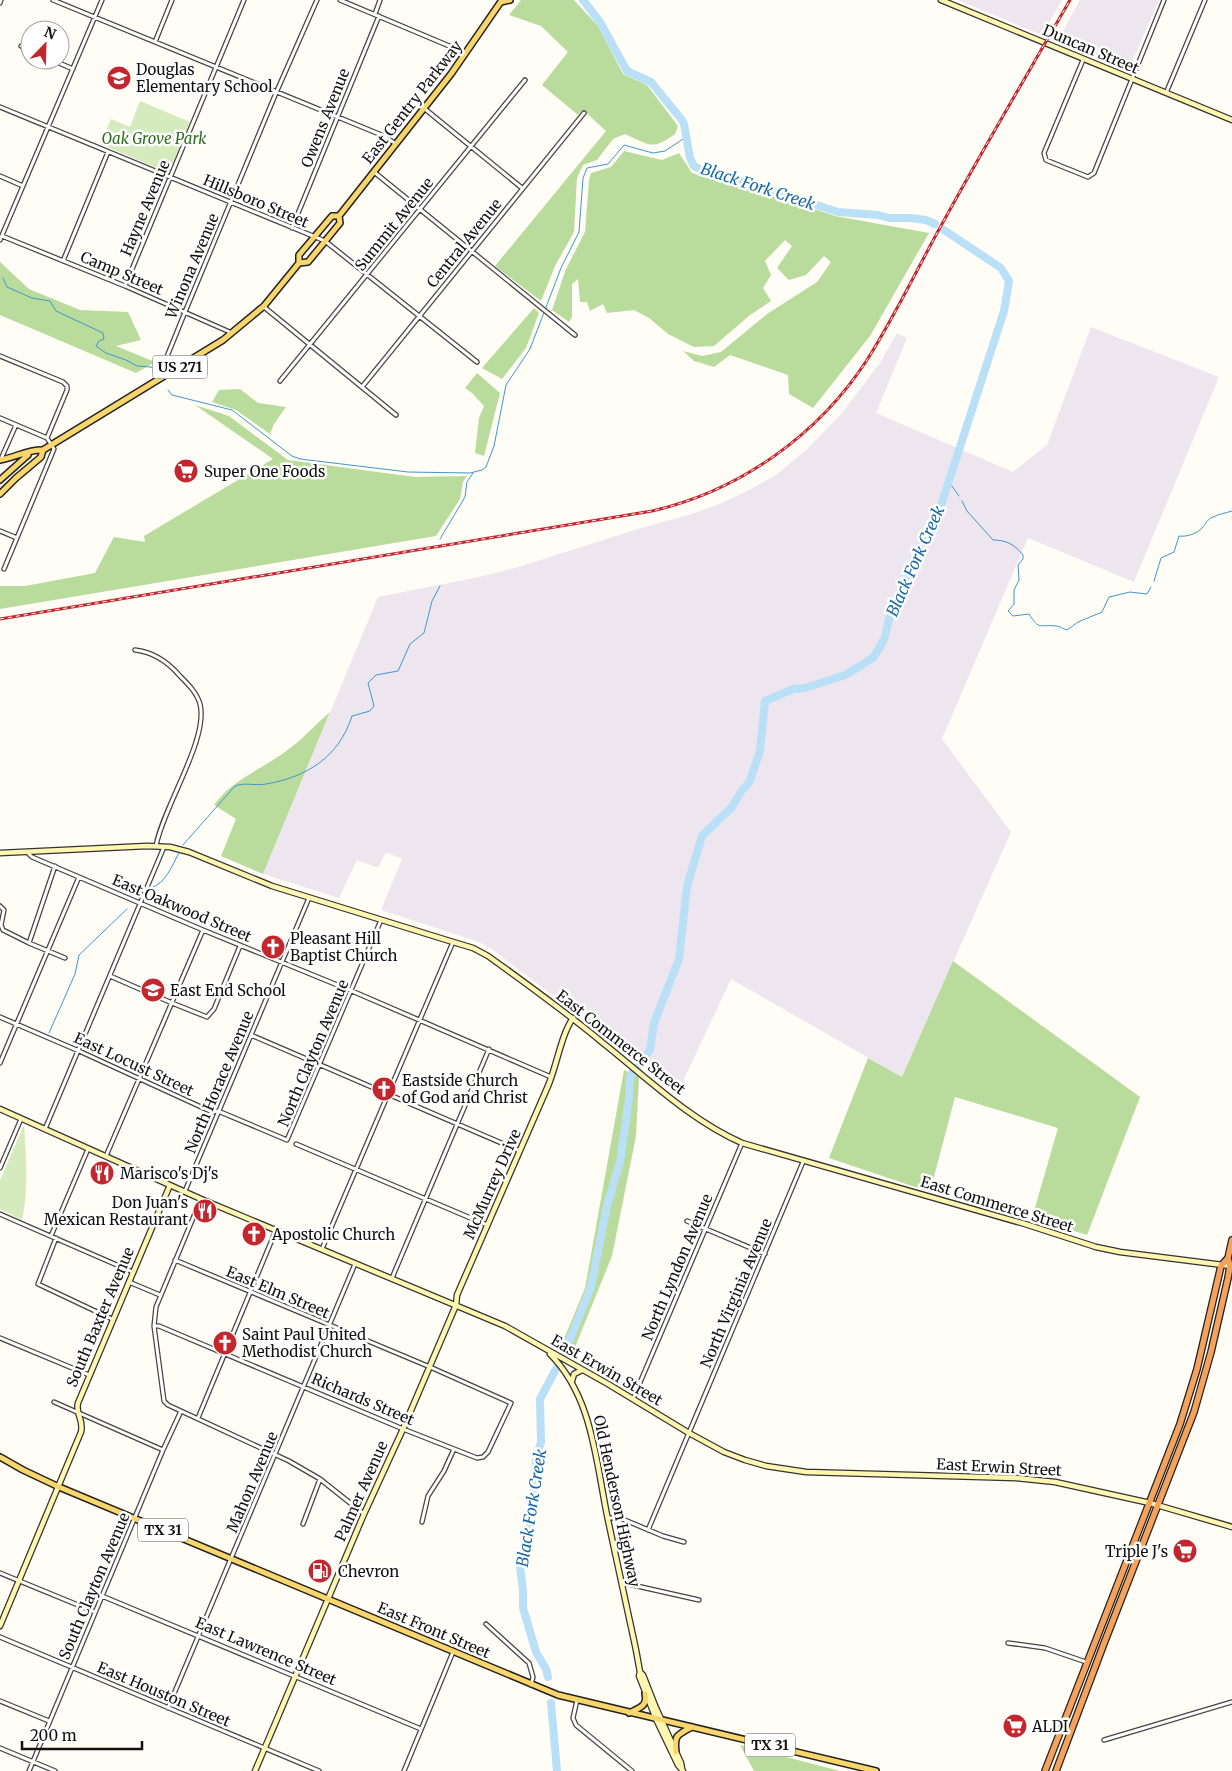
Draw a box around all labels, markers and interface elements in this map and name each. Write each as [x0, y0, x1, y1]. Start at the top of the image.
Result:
north arrow [20, 20, 70, 70]
street label: Duncan Street [1040, 20, 1142, 78]
text: N [41, 23, 59, 43]
street label: East Gentry Parkway [358, 36, 466, 167]
place label: Douglas Elementary School [136, 60, 273, 96]
school or university icon: Douglas Elementary School [106, 65, 132, 91]
street label: Owens Avenue [296, 66, 354, 170]
park label: Oak Grove Park [102, 129, 207, 148]
street label: Hayne Avenue [116, 157, 174, 259]
water label: Black Fork Creek [698, 158, 818, 214]
street label: Hillsboro Street [200, 170, 312, 232]
street label: Summit Avenue [351, 173, 438, 274]
street label: Central Avenue [422, 195, 506, 291]
street label: Winona Avenue [161, 210, 223, 322]
street label: Camp Street [78, 247, 166, 299]
road number: US 271 [152, 356, 208, 378]
supermarket icon: Super One Foods [173, 458, 199, 484]
place label: Super One Foods [204, 462, 325, 481]
water label: Black Fork Creek [882, 502, 948, 619]
street label: East Oakwood Street [109, 870, 255, 946]
place label: Pleasant Hill Baptist Church [290, 929, 397, 965]
church icon: Pleasant Hill Baptist Church [260, 934, 286, 960]
school or university icon: East End School [140, 977, 166, 1003]
street label: North Clayton Avenue [273, 977, 353, 1129]
place label: East End School [170, 981, 286, 1000]
street label: East Commerce Street [553, 986, 690, 1098]
street label: North Horace Avenue [180, 1008, 258, 1156]
street label: East Locust Street [71, 1028, 197, 1100]
place label: Eastside Church of God and Christ [402, 1071, 528, 1107]
church icon: Eastside Church of God and Christ [371, 1076, 397, 1102]
street label: McMurrey Drive [459, 1126, 525, 1242]
restaurant icon: Marisco's Dj's [89, 1160, 115, 1186]
place label: Marisco's Dj's [120, 1164, 218, 1183]
street label: East Commerce Street [918, 1172, 1076, 1236]
street label: North Lyndon Avenue [638, 1191, 717, 1343]
place label: Don Juan's Mexican Restaurant [44, 1193, 188, 1229]
restaurant icon: Don Juan's Mexican Restaurant [192, 1198, 218, 1224]
street label: North Virginia Avenue [696, 1215, 776, 1371]
church icon: Apostolic Church [241, 1221, 267, 1247]
place label: Apostolic Church [271, 1225, 395, 1244]
street label: South Baxter Avenue [62, 1244, 138, 1390]
street label: East Elm Street [223, 1262, 333, 1322]
place label: Saint Paul United Methodist Church [242, 1325, 372, 1361]
church icon: Saint Paul United Methodist Church [212, 1330, 238, 1356]
street label: East Erwin Street [548, 1330, 666, 1410]
street label: Richards Street [309, 1369, 417, 1429]
street label: Old Henderson Highway [590, 1413, 645, 1589]
street label: Mahon Avenue [222, 1429, 282, 1535]
street label: Palmer Avenue [330, 1438, 392, 1544]
water label: Black Fork Creek [512, 1447, 550, 1568]
street label: East Erwin Street [936, 1454, 1062, 1480]
street label: South Clayton Avenue [54, 1510, 134, 1662]
road number: TX 31 [138, 1518, 188, 1542]
supermarket icon: Triple J's [1172, 1538, 1198, 1564]
place label: Triple J's [1105, 1542, 1168, 1561]
fuel station icon: Chevron [307, 1558, 333, 1584]
place label: Chevron [338, 1562, 399, 1581]
street label: East Front Street [375, 1598, 493, 1662]
street label: East Lawrence Street [193, 1613, 339, 1689]
street label: East Houston Street [95, 1657, 234, 1731]
supermarket icon: ALDI [1002, 1713, 1028, 1739]
place label: ALDI [1031, 1717, 1068, 1736]
scale bar [22, 1718, 142, 1750]
text: 200 m [30, 1726, 77, 1745]
road number: TX 31 [745, 1734, 795, 1756]

